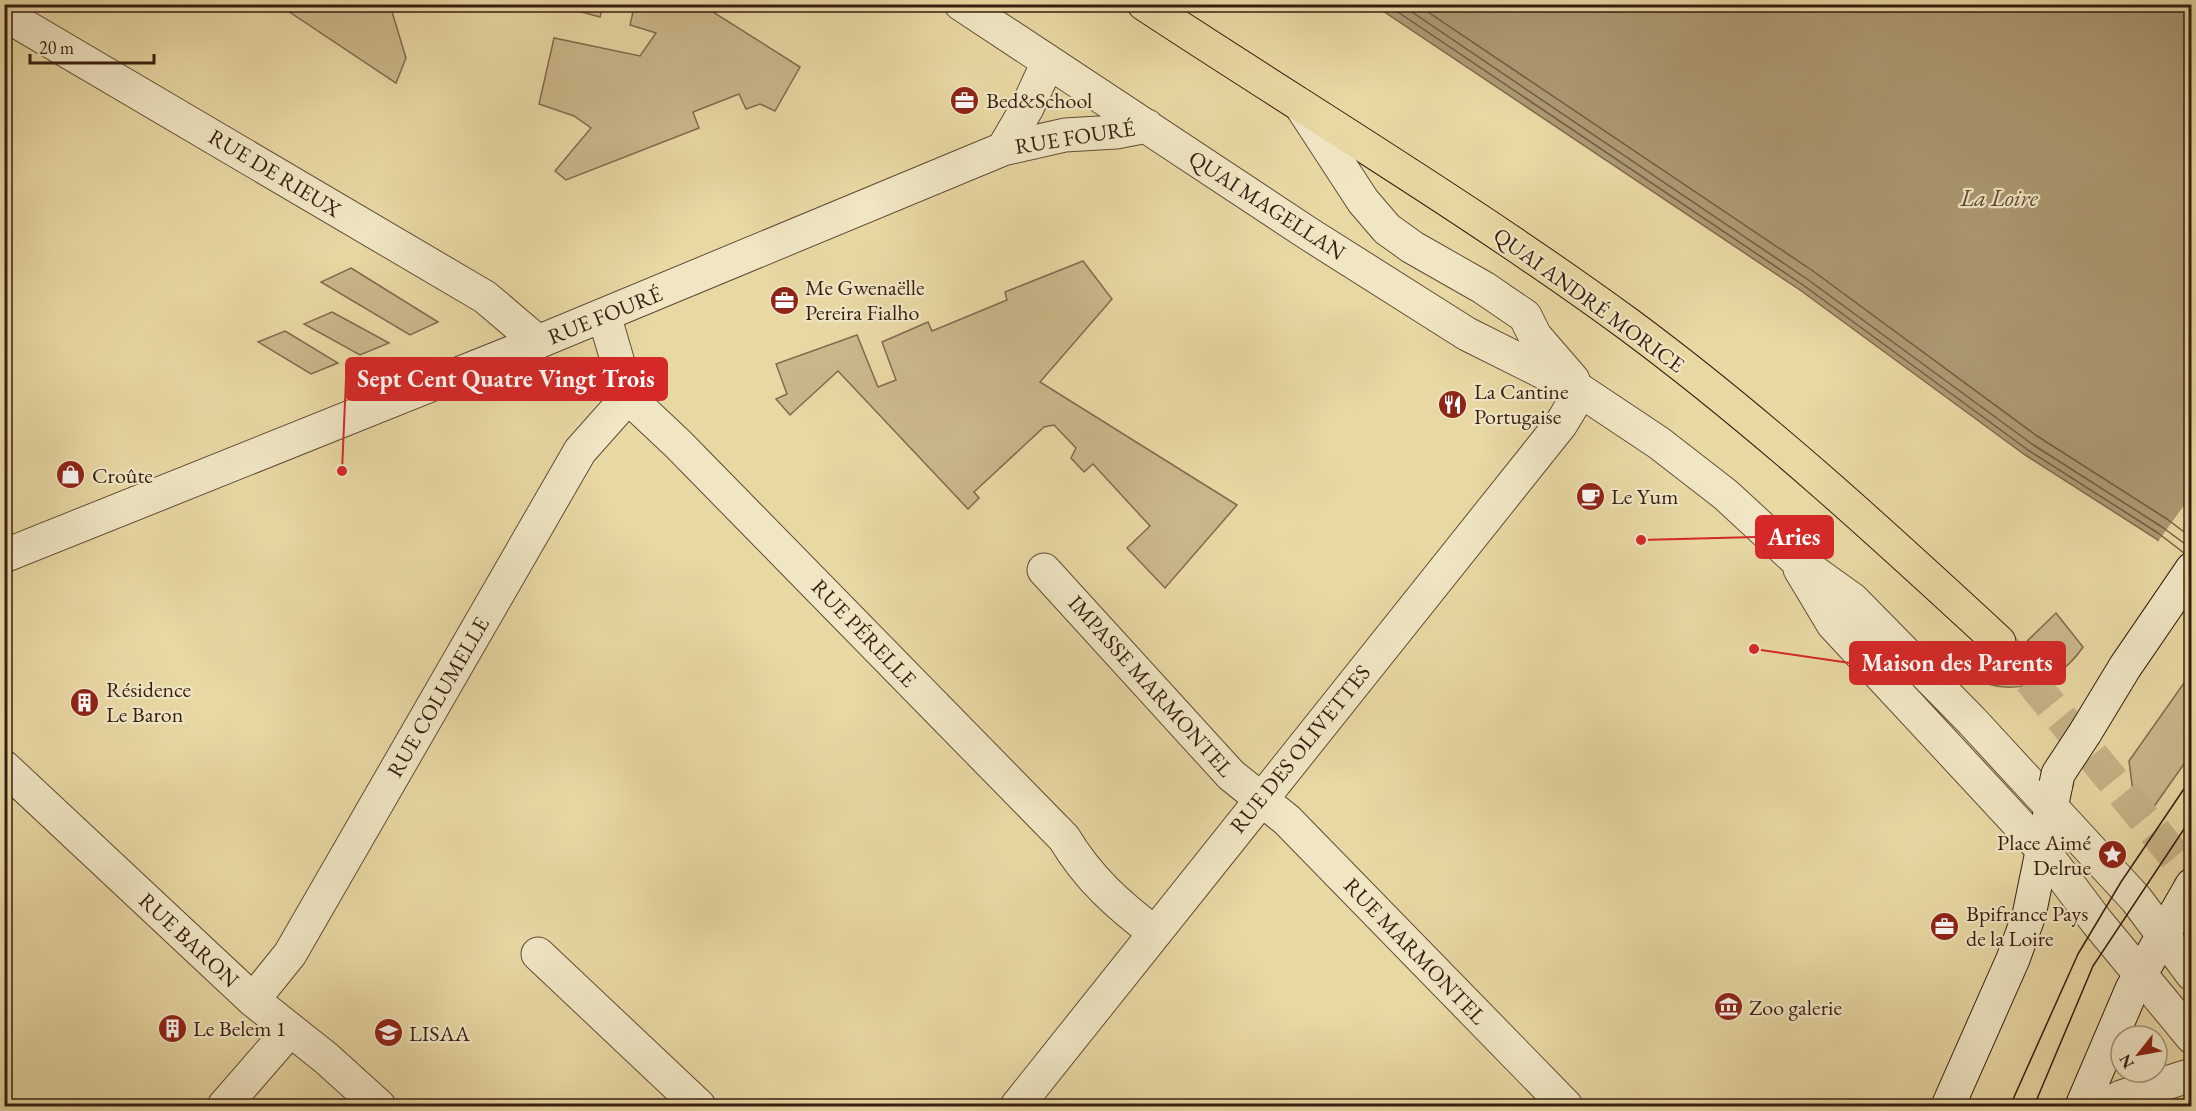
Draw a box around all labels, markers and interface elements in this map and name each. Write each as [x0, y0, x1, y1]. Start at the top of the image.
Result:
scale bar [30, 27, 154, 65]
text: 20 m [39, 36, 74, 59]
office icon: Bed&School [949, 84, 981, 116]
place label: Bed&School [986, 86, 1092, 115]
street label: RUE FOURÉ [1013, 113, 1137, 161]
street label: RUE DE RIEUX [203, 122, 347, 224]
street label: QUAI MAGELLAN [1183, 143, 1351, 267]
water label: La Loire [1959, 182, 2039, 213]
street label: QUAI ANDRÉ MORICE [1488, 221, 1690, 379]
place label: Me Gwenaëlle Pereira Fialho [805, 273, 925, 327]
street label: RUE FOURÉ [543, 279, 667, 351]
office icon: Me Gwenaëlle Pereira Fialho [768, 284, 800, 316]
callout: Sept Cent Quatre Vingt Trois [346, 358, 667, 400]
text: Sept Cent Quatre Vingt Trois [357, 363, 655, 395]
place label: La Cantine Portugaise [1474, 377, 1569, 431]
restaurant icon: La Cantine Portugaise [1437, 388, 1469, 420]
shop icon: Croûte [55, 459, 87, 491]
place label: Croûte [92, 461, 153, 490]
cafe icon: Le Yum [1574, 480, 1606, 512]
place label: Le Yum [1611, 482, 1678, 511]
callout: Aries [1756, 516, 1833, 558]
text: Aries [1767, 521, 1820, 552]
street label: RUE PÉRELLE [805, 573, 923, 693]
street label: IMPASSE MARMONTEL [1062, 589, 1240, 783]
street label: RUE COLUMELLE [380, 612, 496, 782]
callout: Maison des Parents [1850, 642, 2065, 684]
text: Maison des Parents [1861, 647, 2053, 678]
street label: RUE DES OLIVETTES [1223, 659, 1377, 839]
place label: Résidence Le Baron [106, 675, 192, 729]
building icon: Résidence Le Baron [69, 686, 101, 718]
place label: Place Aimé Delrue [1997, 828, 2091, 882]
place icon: Place Aimé Delrue [2096, 839, 2128, 871]
street label: RUE MARMONTEL [1337, 871, 1493, 1031]
street label: RUE BARON [133, 886, 246, 994]
place label: Bpifrance Pays de la Loire [1966, 899, 2088, 953]
office icon: Bpifrance Pays de la Loire [1929, 910, 1961, 942]
museum icon: Zoo galerie [1712, 991, 1744, 1023]
place label: Zoo galerie [1749, 993, 1842, 1022]
building icon: Le Belem 1 [156, 1012, 188, 1044]
place label: Le Belem 1 [193, 1014, 286, 1043]
school or university icon: LISAA [372, 1017, 404, 1049]
place label: LISAA [409, 1019, 471, 1048]
north arrow [2109, 1024, 2169, 1084]
text: N [2114, 1050, 2139, 1072]

